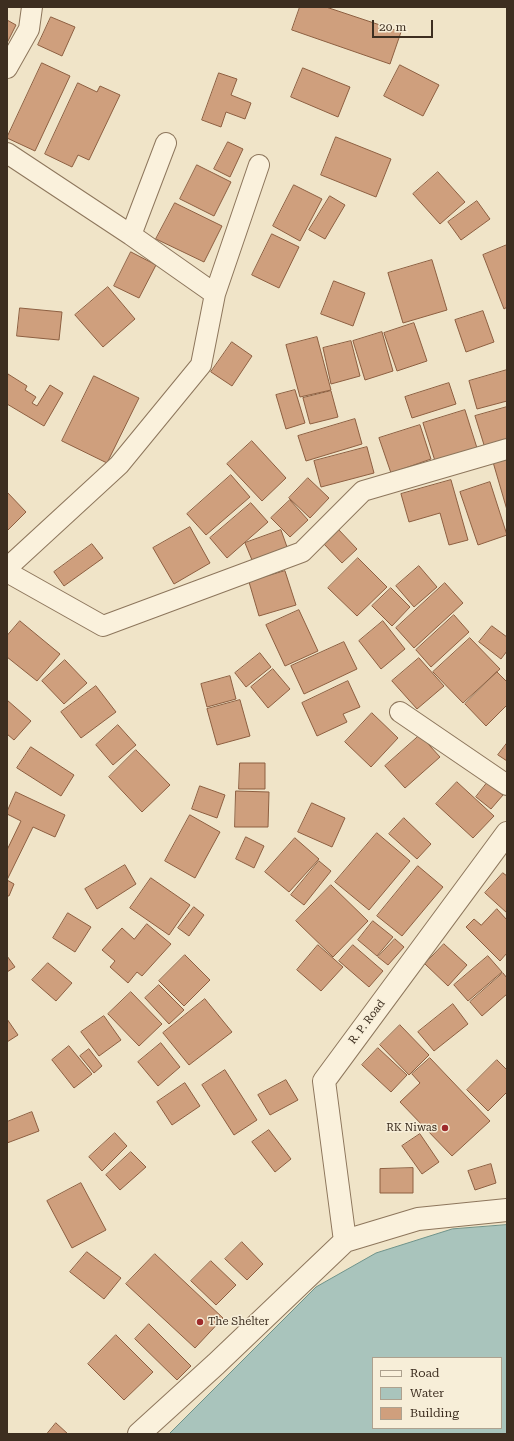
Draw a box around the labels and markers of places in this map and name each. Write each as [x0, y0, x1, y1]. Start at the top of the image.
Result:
place label: RK Niwas [386, 1121, 437, 1135]
marker: RK Niwas [440, 1123, 450, 1133]
place label: The Shelter [208, 1315, 269, 1329]
marker: The Shelter [195, 1317, 205, 1327]

